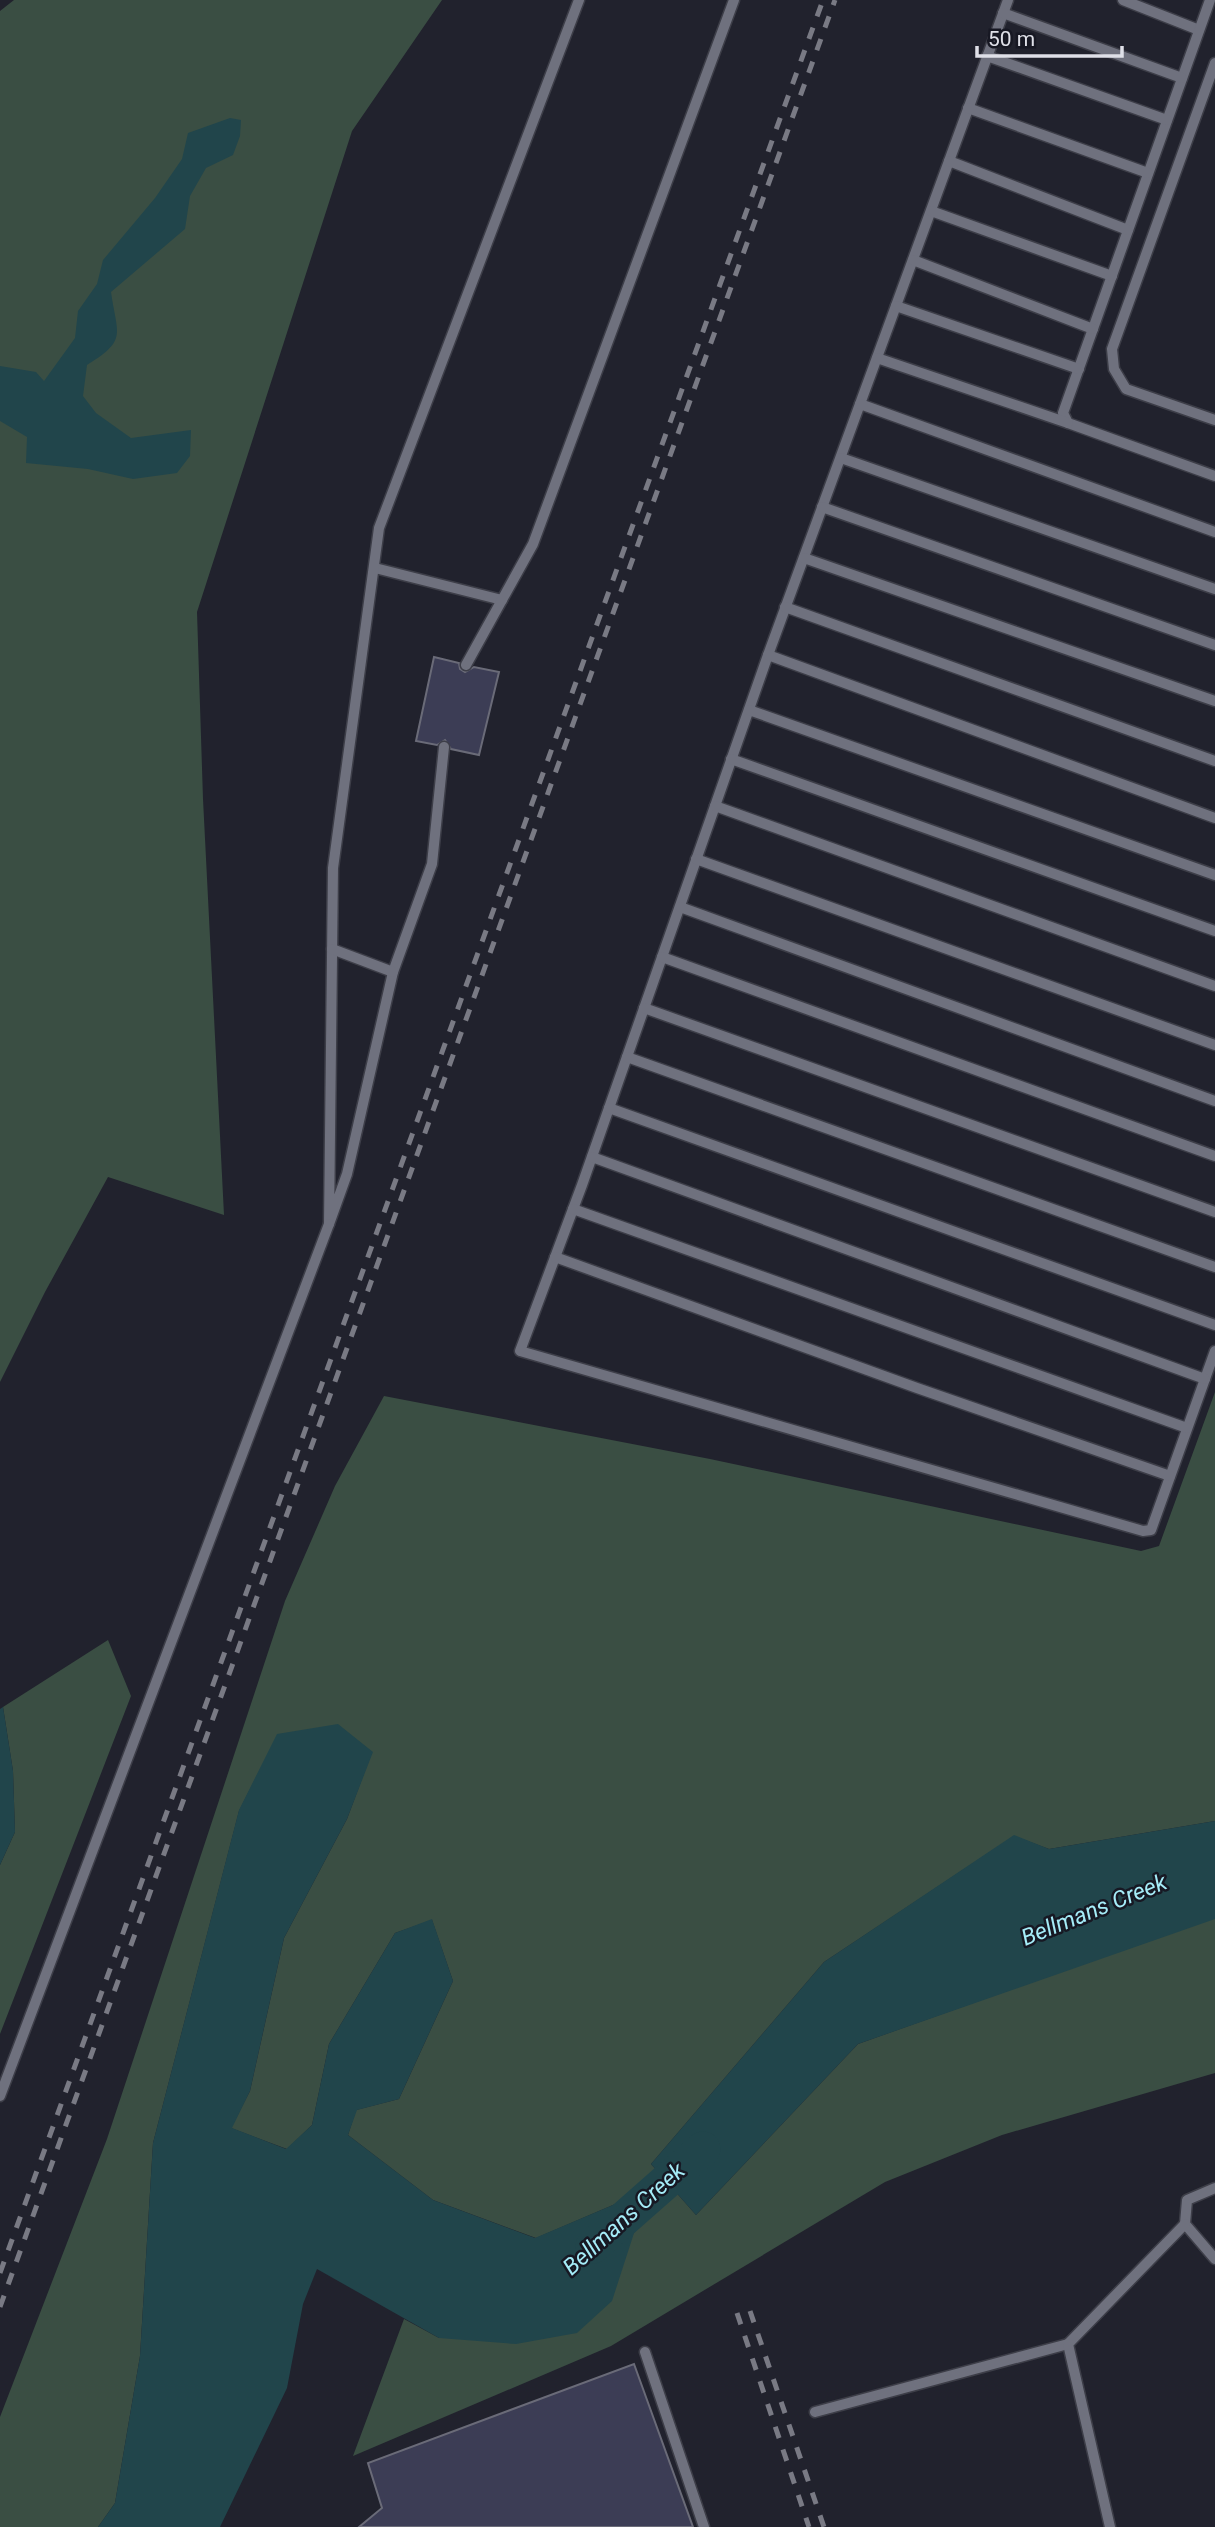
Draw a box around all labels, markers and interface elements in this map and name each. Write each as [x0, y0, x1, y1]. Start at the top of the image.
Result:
scale bar [977, 14, 1122, 58]
text: 50 m [988, 27, 1035, 51]
water label: Bellmans Creek [1017, 1868, 1171, 1951]
water label: Bellmans Creek [558, 2157, 691, 2281]

